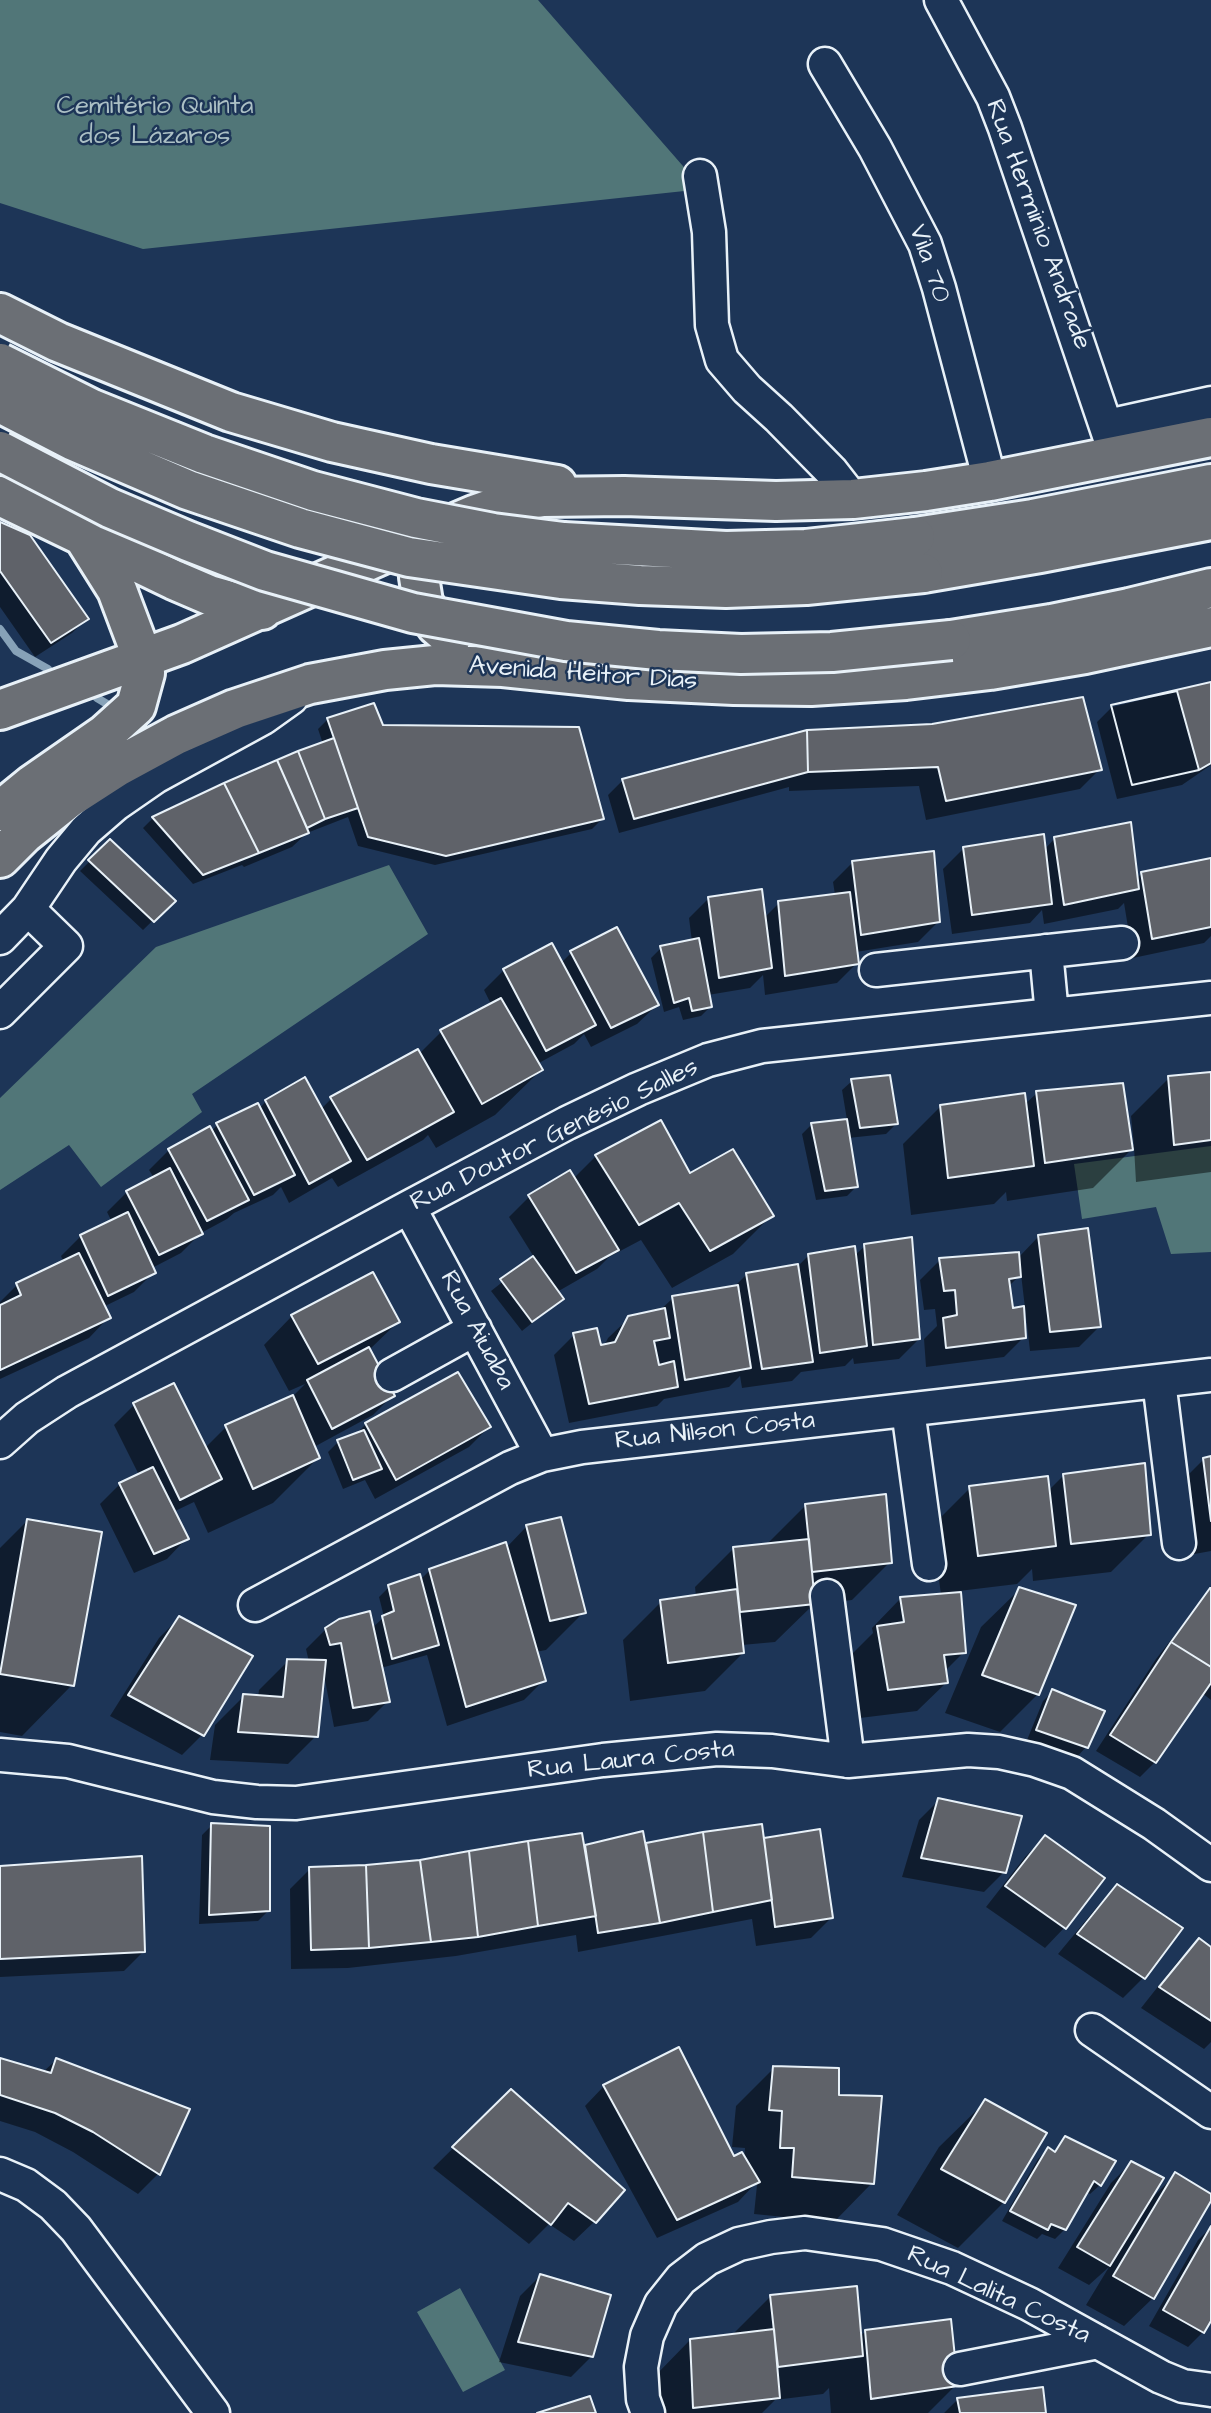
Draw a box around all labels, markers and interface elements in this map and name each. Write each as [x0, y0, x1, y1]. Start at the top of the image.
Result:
park label: Cemitério Quinta dos Lázaros [57, 92, 253, 154]
street label: Rua Herminio Andrade [977, 96, 1097, 354]
street label: Vila 70 [900, 221, 956, 307]
street label: Avenida Heitor Dias [468, 651, 698, 699]
street label: Rua Doutor Genésio Salles [406, 1053, 704, 1219]
street label: Rua Aiuaba [432, 1266, 520, 1396]
street label: Rua Nilson Costa [614, 1406, 816, 1458]
street label: Rua Laura Costa [526, 1735, 736, 1787]
street label: Rua Lalita Costa [901, 2240, 1095, 2352]

